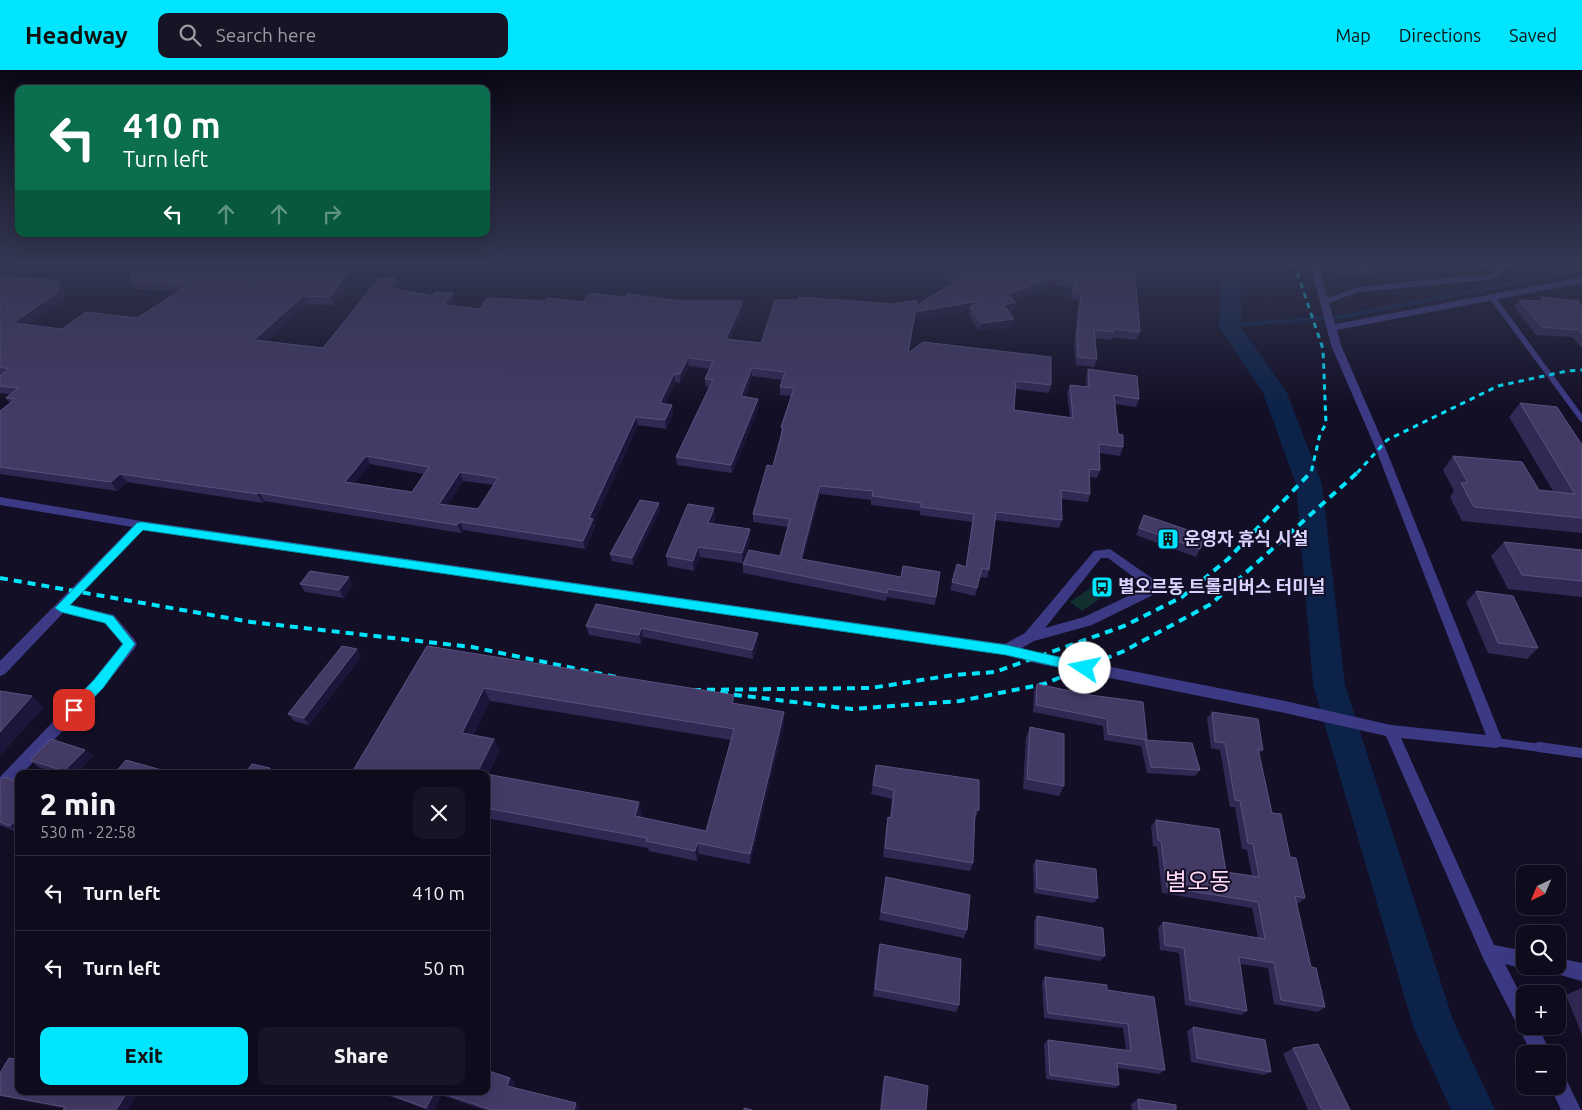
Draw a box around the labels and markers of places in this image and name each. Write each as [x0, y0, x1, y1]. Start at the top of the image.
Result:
building icon: 운영자 휴식 시설 [1156, 527, 1180, 551]
place label: 운영자 휴식 시설 [1184, 528, 1308, 548]
bus stop icon: 별오르동 트롤리버스 터미널 [1090, 575, 1114, 599]
place label: 별오르동 트롤리버스 터미널 [1118, 576, 1325, 596]
pin [53, 689, 95, 731]

